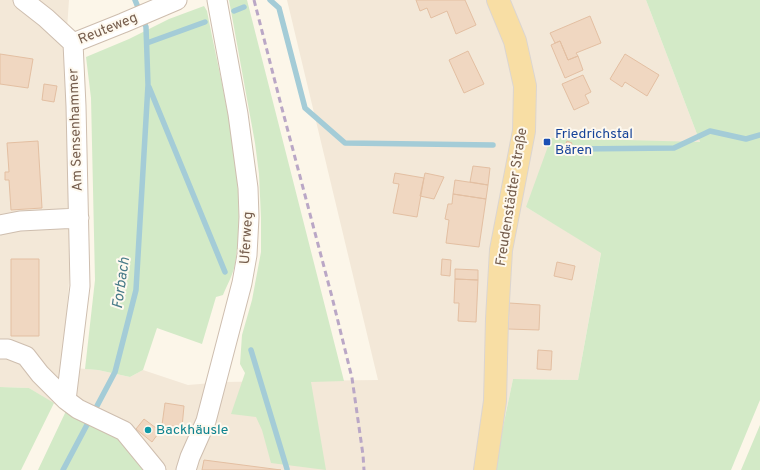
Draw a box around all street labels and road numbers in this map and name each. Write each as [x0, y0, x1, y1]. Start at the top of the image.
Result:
street label: Reuteweg [76, 9, 140, 49]
street label: Am Sensenhammer [65, 68, 87, 192]
street label: Freudenstädter Straße [493, 127, 531, 267]
street label: Uferweg [237, 211, 257, 265]

